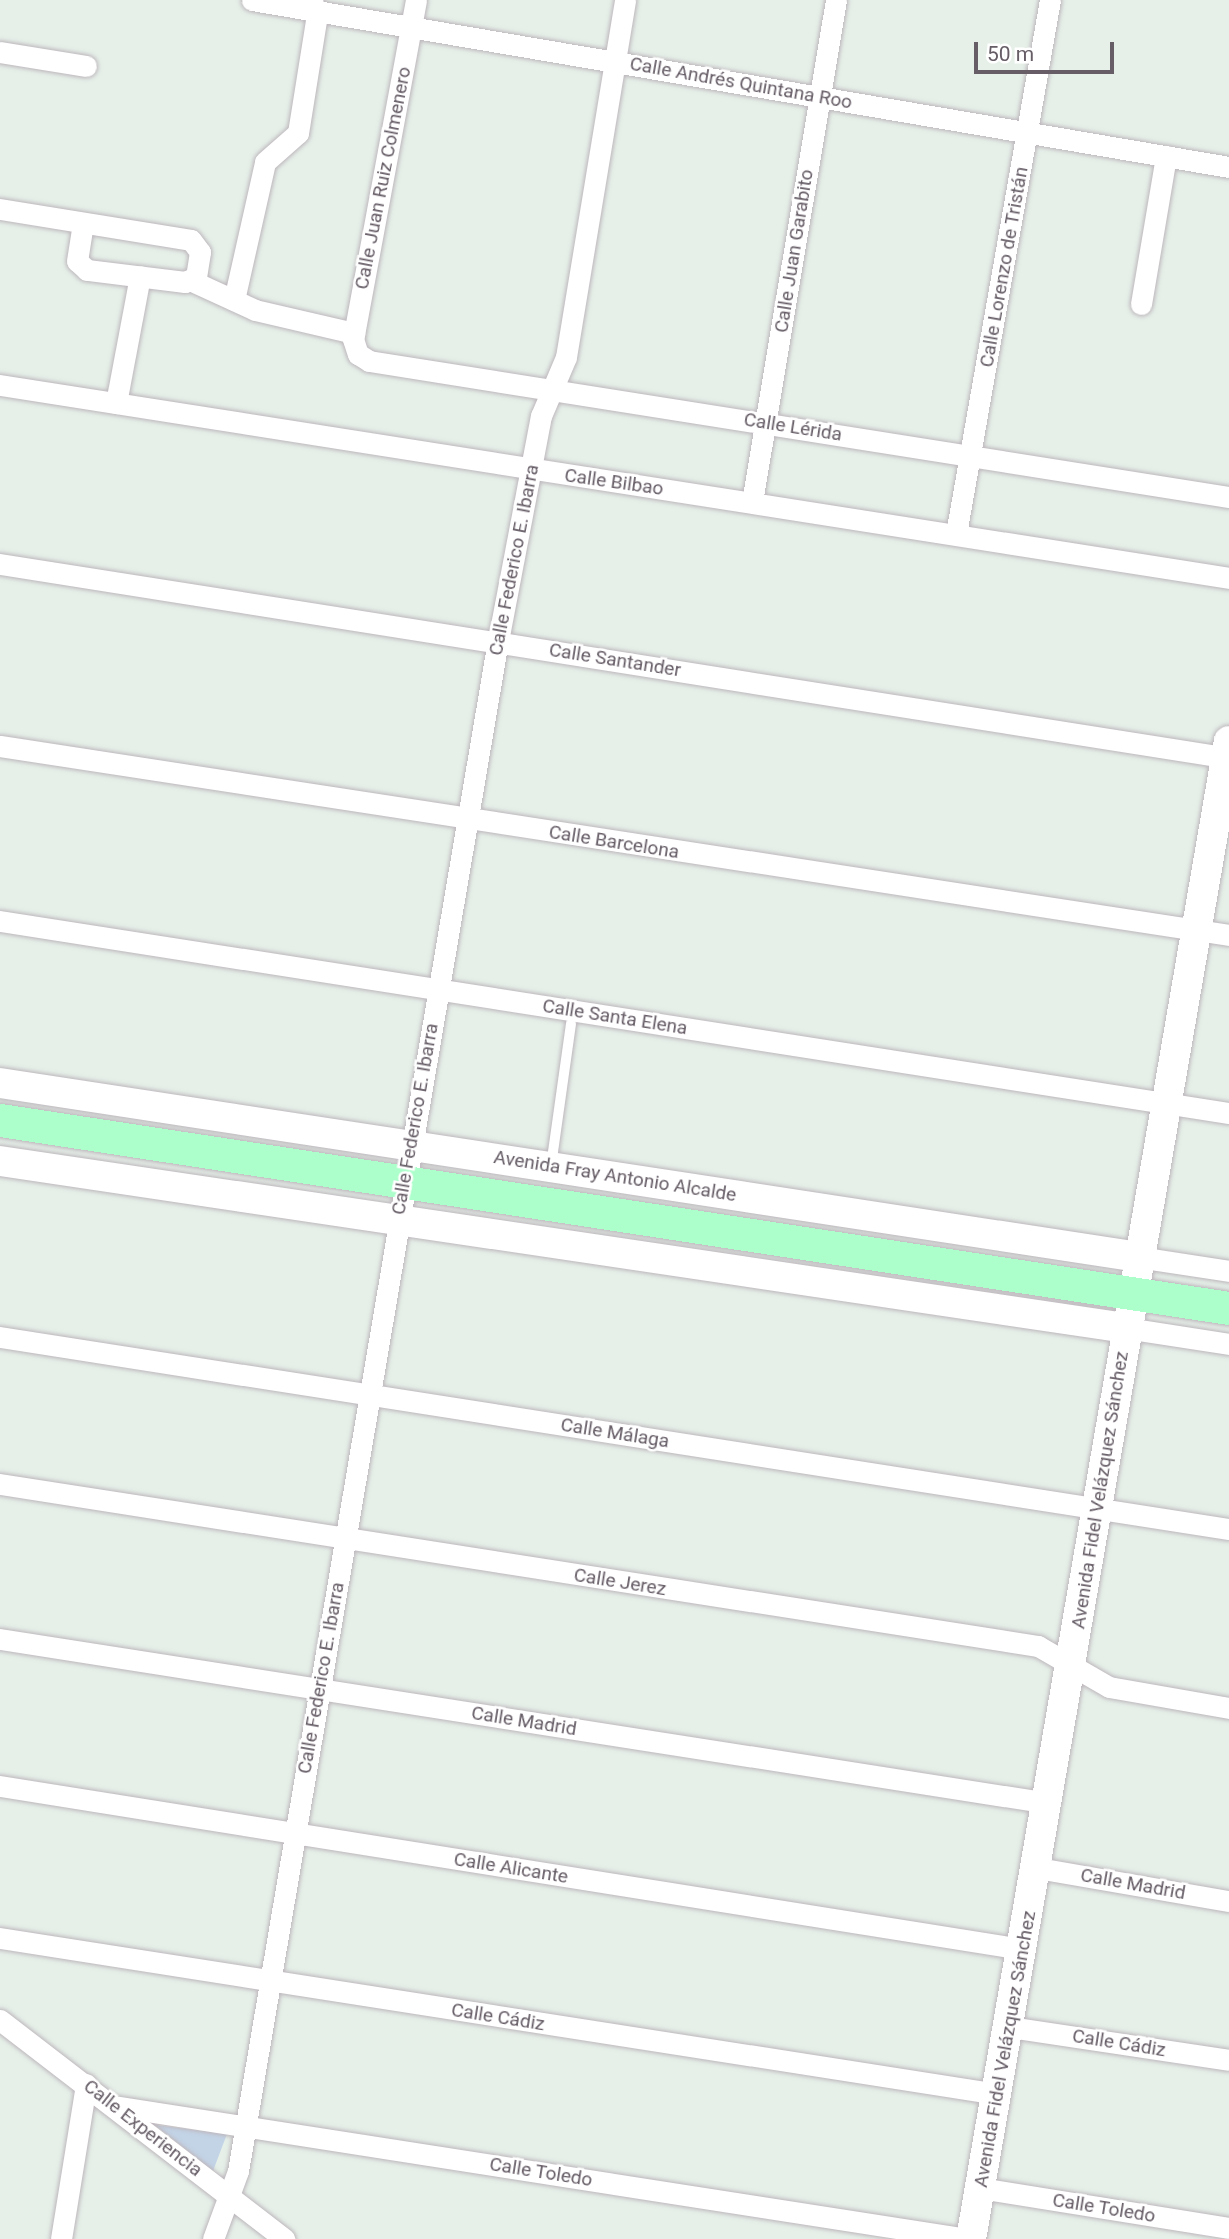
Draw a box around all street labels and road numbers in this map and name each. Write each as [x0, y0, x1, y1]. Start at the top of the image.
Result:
street label: Calle Andrés Quintana Roo [628, 52, 854, 114]
street label: Calle Juan Ruiz Colmenero [350, 65, 416, 291]
street label: Calle Lorenzo de Tristán [975, 165, 1033, 369]
street label: Calle Juan Garabito [770, 168, 818, 334]
street label: Calle Lérida [742, 408, 844, 446]
street label: Calle Federico E. Ibarra [484, 463, 544, 657]
street label: Calle Bilbao [563, 464, 665, 500]
street label: Calle Santander [547, 638, 683, 682]
street label: Calle Barcelona [547, 820, 681, 864]
street label: Calle Santa Elena [541, 994, 689, 1040]
street label: Calle Federico E. Ibarra [387, 1021, 443, 1217]
street label: Avenida Fray Antonio Alcalde [492, 1146, 738, 1206]
street label: Avenida Fidel Velázquez Sánchez [1067, 1350, 1133, 1630]
street label: Calle Málaga [559, 1413, 671, 1453]
street label: Calle Jerez [572, 1563, 668, 1601]
street label: Calle Federico E. Ibarra [293, 1580, 349, 1776]
street label: Calle Madrid [470, 1701, 578, 1741]
street label: Calle Alicante [452, 1848, 570, 1888]
street label: Calle Madrid [1079, 1864, 1187, 1904]
street label: Avenida Fidel Velázquez Sánchez [969, 1909, 1041, 2189]
street label: Calle Cádiz [450, 1998, 546, 2036]
street label: Calle Cádiz [1071, 2024, 1167, 2062]
street label: Calle Experiencia [79, 2075, 207, 2181]
street label: Calle Toledo [488, 2153, 594, 2191]
street label: Calle Toledo [1051, 2189, 1157, 2227]

